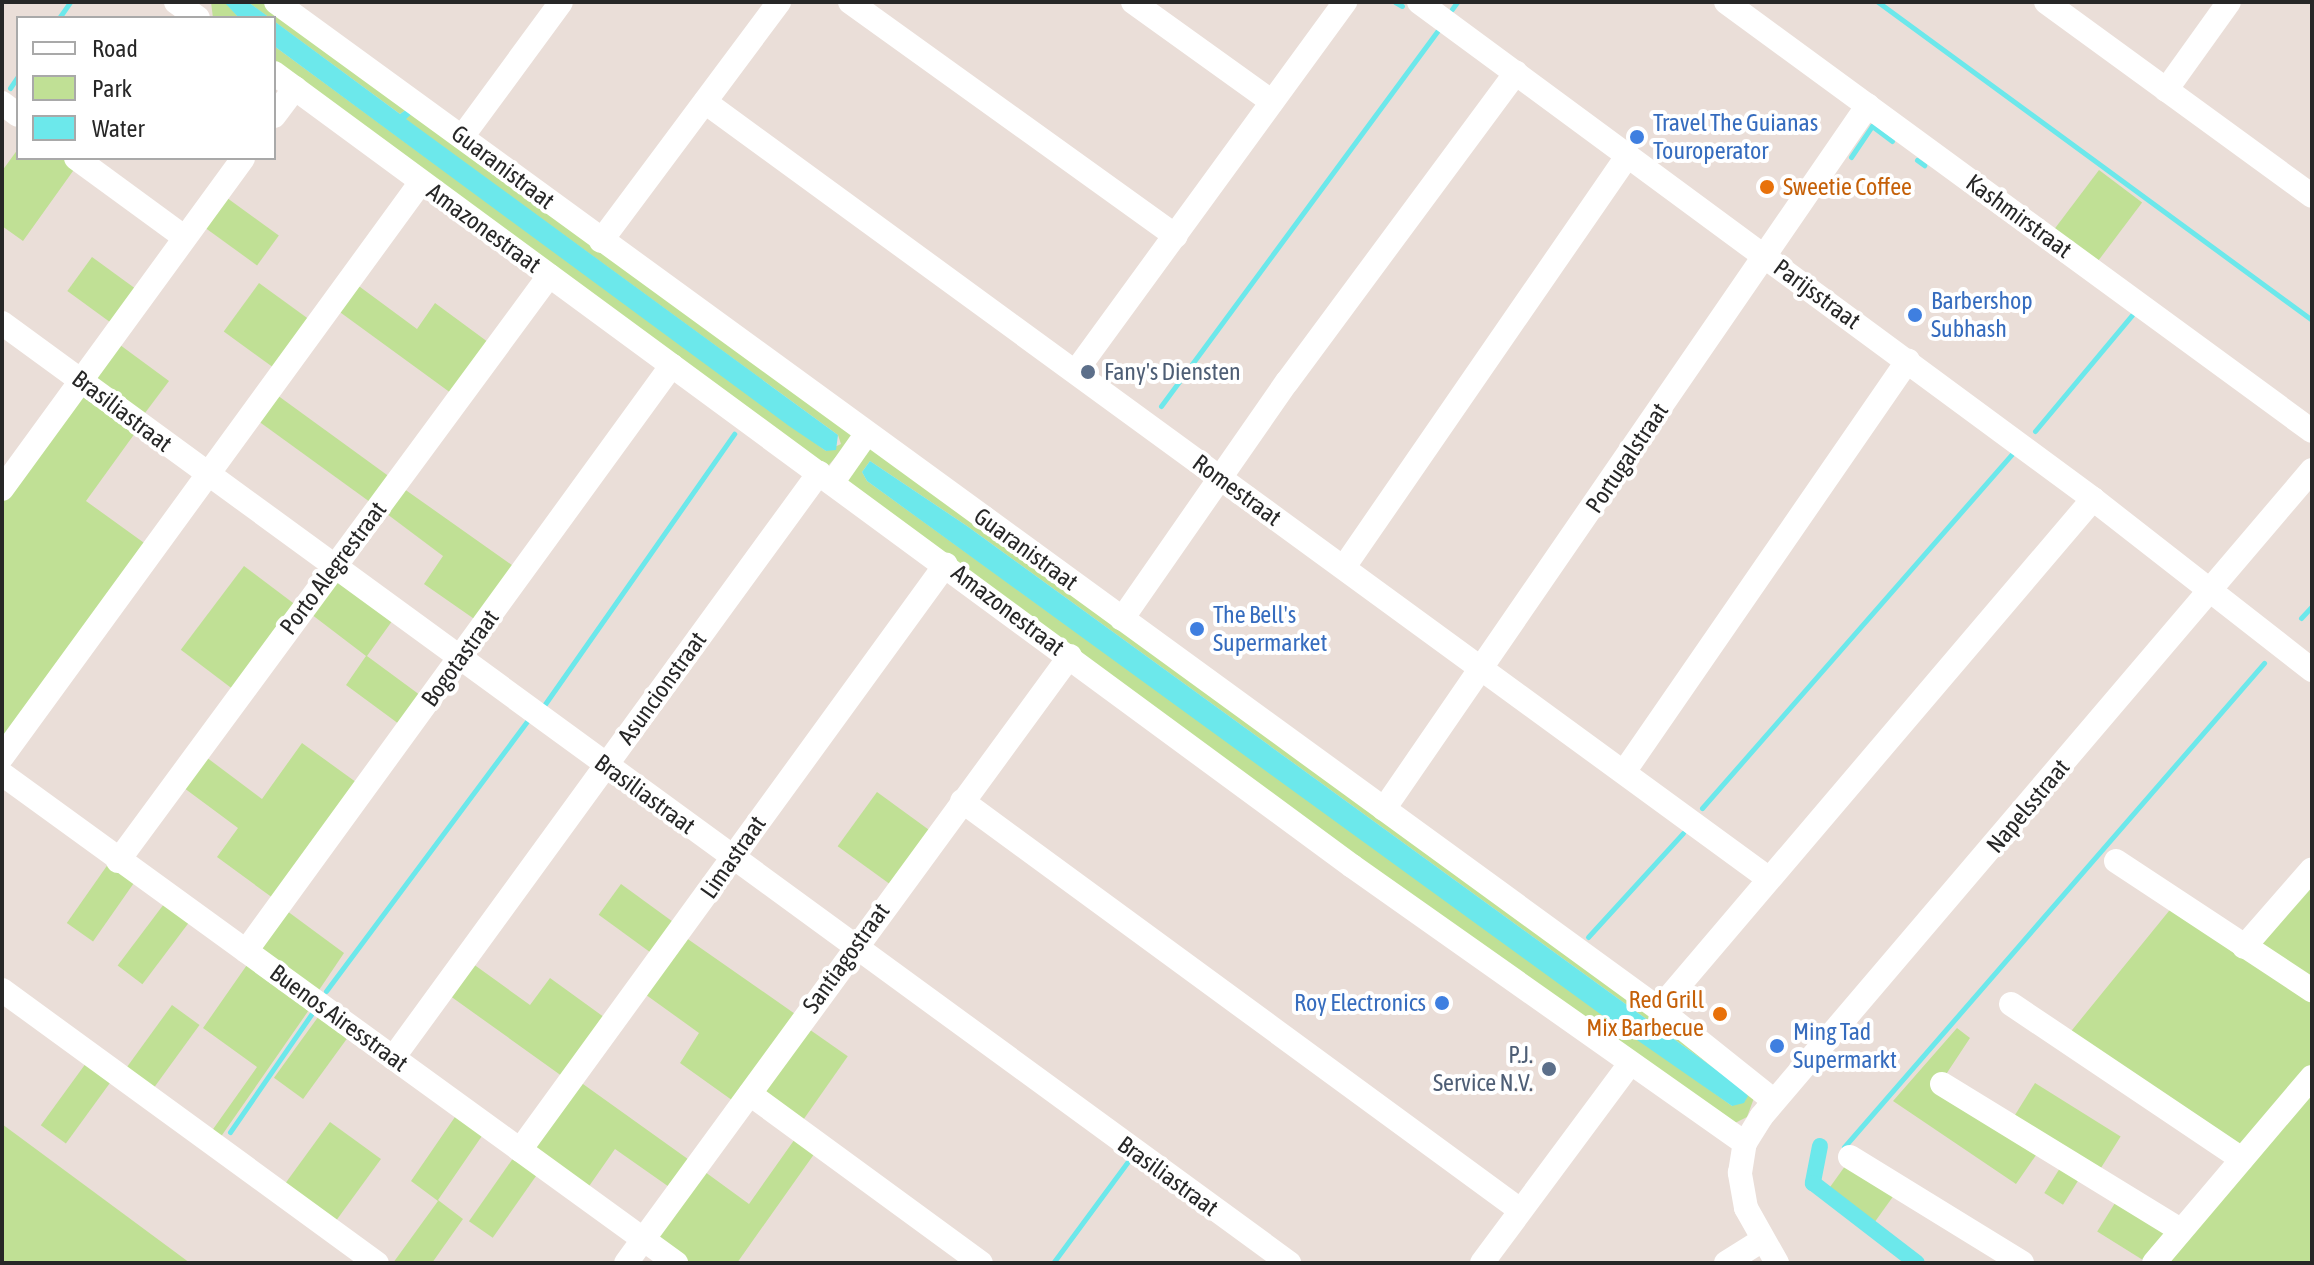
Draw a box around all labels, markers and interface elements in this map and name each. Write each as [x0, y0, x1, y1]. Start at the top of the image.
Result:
legend [16, 16, 276, 160]
text: Road [92, 35, 138, 62]
text: Park [92, 75, 132, 102]
place label: Travel The Guianas Touroperator [1653, 109, 1818, 165]
text: Water [92, 115, 145, 142]
street label: Guaranistraat [446, 119, 560, 215]
marker: Travel The Guianas Touroperator [1628, 128, 1646, 146]
street label: Kashmirstraat [1961, 168, 2077, 264]
place label: Sweetie Coffee [1783, 173, 1912, 201]
street label: Amazonestraat [421, 177, 547, 279]
marker: Sweetie Coffee [1758, 178, 1776, 196]
street label: Parijsstraat [1768, 253, 1866, 335]
place label: Barbershop Subhash [1931, 287, 2033, 343]
marker: Barbershop Subhash [1906, 306, 1924, 324]
place label: Fany's Diensten [1104, 358, 1241, 386]
marker: Fany's Diensten [1079, 363, 1097, 381]
street label: Brasiliastraat [66, 364, 178, 458]
street label: Portugalstraat [1580, 397, 1674, 519]
street label: Romestraat [1187, 448, 1287, 532]
street label: Porto Alegrestraat [274, 496, 392, 640]
street label: Guaranistraat [968, 502, 1084, 596]
street label: Amazonestraat [946, 558, 1070, 662]
place label: The Bell's Supermarket [1213, 601, 1327, 657]
street label: Bogotastraat [415, 604, 505, 712]
marker: The Bell's Supermarket [1188, 620, 1206, 638]
street label: Asuncionstraat [612, 626, 712, 750]
street label: Brasiliastraat [589, 748, 701, 840]
street label: Napelsstraat [1980, 753, 2076, 859]
street label: Limastraat [694, 810, 772, 904]
street label: Santiagostraat [796, 897, 896, 1019]
street label: Buenos Airesstraat [264, 958, 414, 1078]
place label: Red Grill Mix Barbecue [1586, 986, 1704, 1042]
place label: Roy Electronics [1294, 989, 1426, 1017]
marker: Roy Electronics [1433, 994, 1451, 1012]
marker: Red Grill Mix Barbecue [1711, 1005, 1729, 1023]
place label: Ming Tad Supermarkt [1793, 1018, 1897, 1074]
marker: Ming Tad Supermarkt [1768, 1037, 1786, 1055]
place label: P.J. Service N.V. [1433, 1041, 1533, 1097]
marker: P.J. Service N.V. [1540, 1060, 1558, 1078]
street label: Brasiliastraat [1112, 1130, 1224, 1222]

